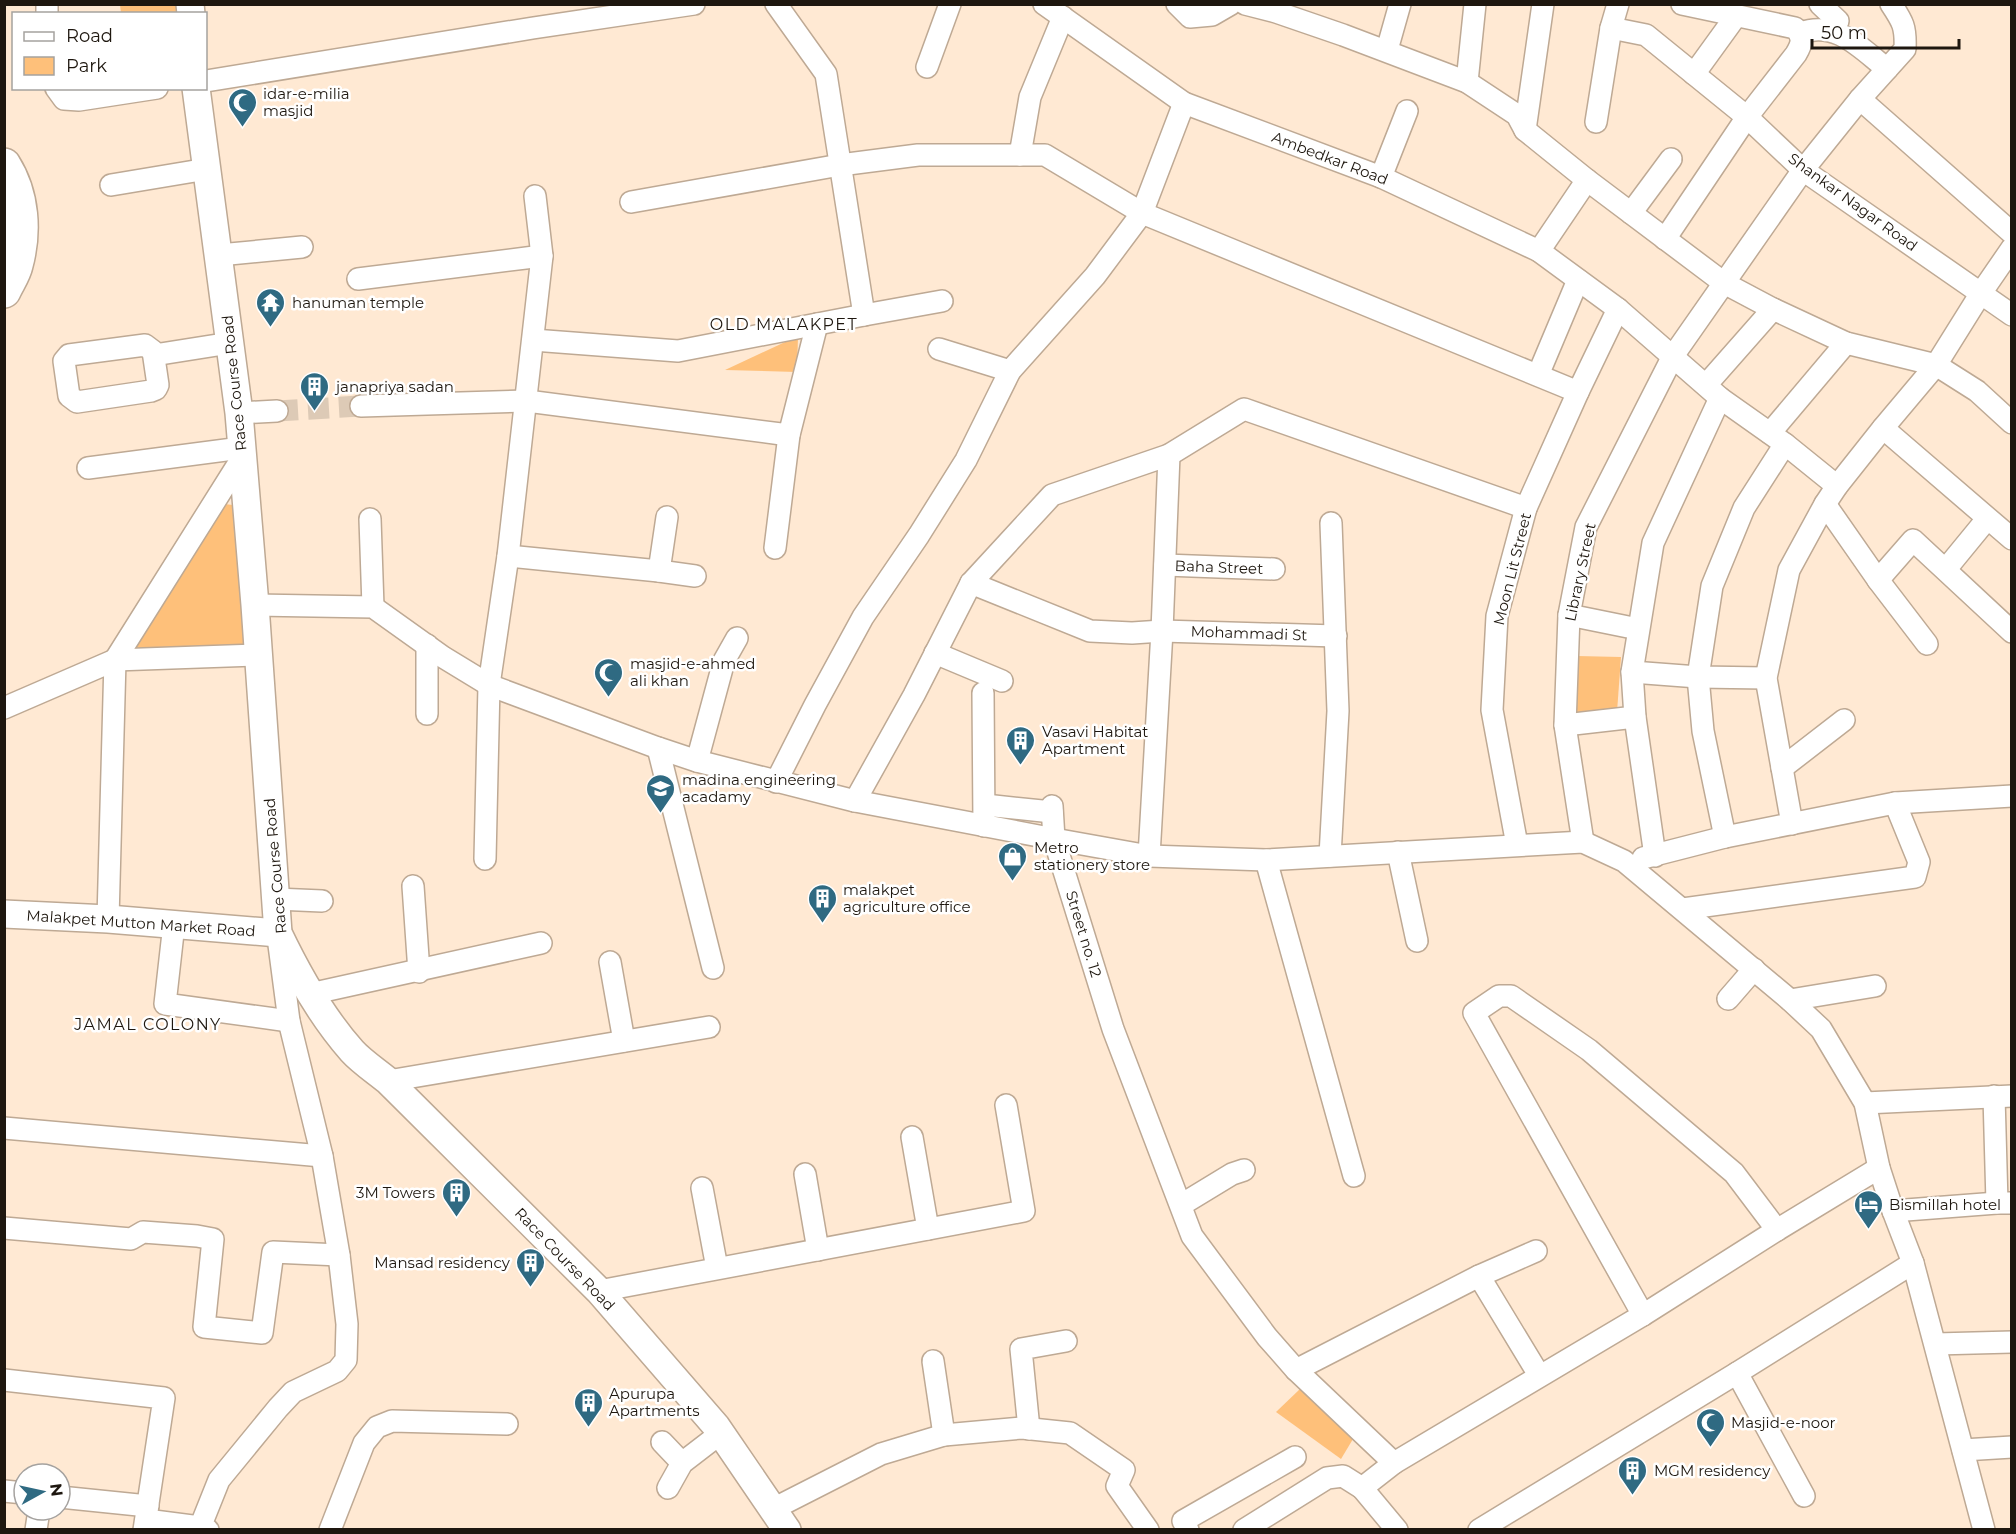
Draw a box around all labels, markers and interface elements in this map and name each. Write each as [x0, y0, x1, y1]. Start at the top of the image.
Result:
legend [12, 12, 207, 90]
scale bar [1812, 12, 1959, 50]
text: 50 m [1821, 22, 1867, 44]
text: Road [66, 25, 113, 47]
text: Park [66, 55, 107, 77]
place label: idar-e-milia masjid [263, 84, 350, 120]
mosque icon: idar-e-milia masjid [226, 86, 258, 128]
street label: Ambedkar Road [1269, 127, 1391, 189]
street label: Shankar Nagar Road [1785, 149, 1921, 255]
temple icon: hanuman temple [255, 286, 287, 328]
place label: hanuman temple [292, 293, 424, 312]
street label: Race Course Road [217, 314, 251, 452]
district label: OLD MALAKPET [710, 315, 858, 334]
building icon: janapriya sadan [299, 370, 331, 412]
place label: janapriya sadan [334, 377, 454, 396]
street label: Moon Lit Street [1489, 511, 1535, 627]
street label: Library Street [1560, 521, 1600, 623]
street label: Baha Street [1174, 556, 1264, 578]
street label: Mohammadi St [1190, 621, 1308, 645]
place label: masjid-e-ahmed ali khan [630, 654, 755, 690]
mosque icon: masjid-e-ahmed ali khan [593, 656, 625, 698]
place label: Vasavi Habitat Apartment [1042, 722, 1148, 758]
building icon: Vasavi Habitat Apartment [1005, 724, 1037, 766]
place label: madina engineering acadamy [682, 770, 836, 806]
school or university icon: madina engineering acadamy [645, 772, 677, 814]
street label: Race Course Road [260, 797, 290, 935]
place label: Metro stationery store [1034, 838, 1150, 874]
shop icon: Metro stationery store [997, 840, 1029, 882]
place label: malakpet agriculture office [843, 880, 970, 916]
building icon: malakpet agriculture office [806, 882, 838, 924]
street label: Street no. 12 [1062, 888, 1106, 980]
street label: Malakpet Mutton Market Road [26, 906, 256, 940]
district label: JAMAL COLONY [73, 1015, 222, 1034]
building icon: 3M Towers [440, 1176, 472, 1218]
place label: 3M Towers [356, 1183, 435, 1202]
hotel icon: Bismillah hotel [1852, 1188, 1884, 1230]
place label: Bismillah hotel [1889, 1195, 2001, 1214]
street label: Race Course Road [511, 1203, 619, 1315]
building icon: Mansad residency [515, 1246, 547, 1288]
place label: Mansad residency [374, 1253, 511, 1272]
place label: Apurupa Apartments [609, 1384, 700, 1420]
building icon: Apurupa Apartments [572, 1386, 604, 1428]
mosque icon: Masjid-e-noor [1694, 1406, 1726, 1448]
place label: Masjid-e-noor [1731, 1413, 1836, 1432]
building icon: MGM residency [1617, 1454, 1649, 1496]
place label: MGM residency [1654, 1461, 1771, 1480]
north arrow [12, 1462, 72, 1522]
text: N [46, 1482, 67, 1498]

